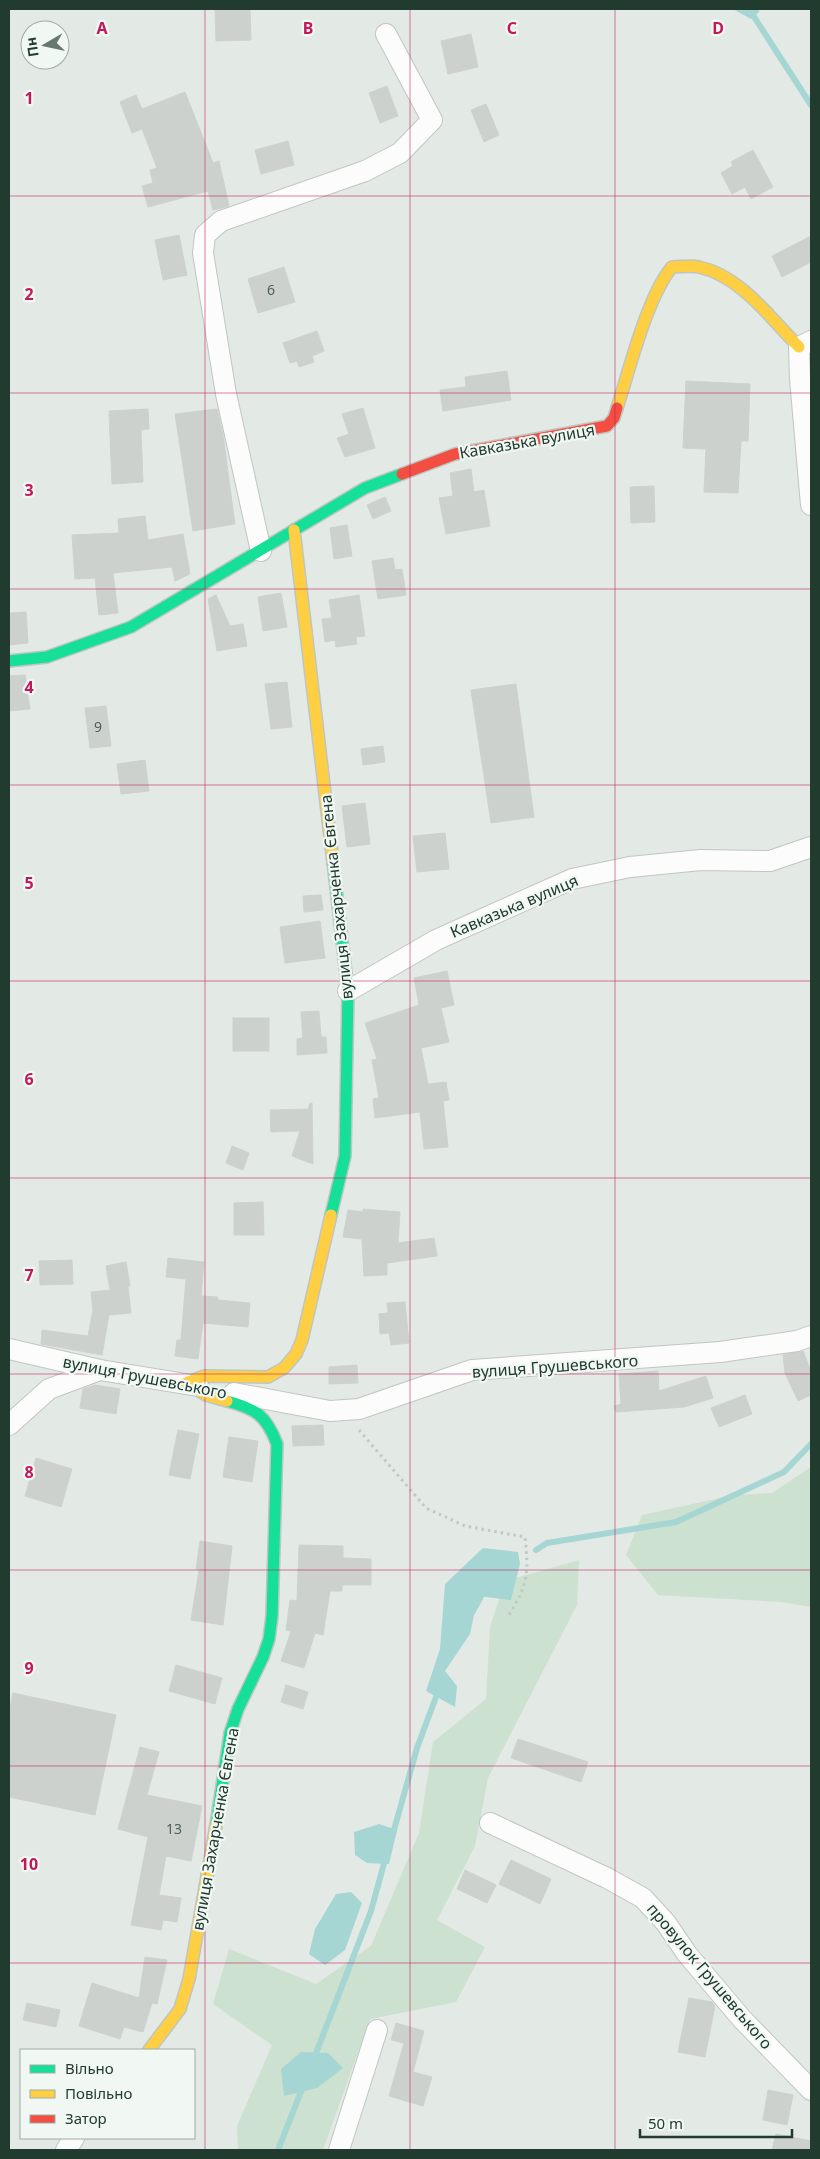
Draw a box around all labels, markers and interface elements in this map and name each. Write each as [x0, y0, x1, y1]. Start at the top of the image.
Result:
text: A [96, 17, 108, 39]
text: B [303, 17, 313, 39]
text: C [507, 17, 517, 39]
text: D [712, 17, 724, 39]
north arrow [20, 20, 70, 70]
text: Пн [21, 36, 43, 58]
text: 1 [24, 87, 34, 109]
house number: 6 [267, 280, 275, 299]
text: 2 [24, 283, 34, 305]
street label: Кавказька вулиця [458, 418, 596, 464]
text: 3 [24, 479, 34, 501]
text: 4 [24, 676, 34, 698]
house number: 9 [94, 717, 102, 736]
street label: вулиця Захарченка Євгена [314, 794, 358, 1000]
street label: Кавказька вулиця [447, 869, 581, 943]
text: 5 [24, 872, 34, 894]
text: 6 [24, 1068, 34, 1090]
text: 7 [24, 1264, 34, 1286]
street label: вулиця Грушевського [471, 1349, 639, 1383]
street label: вулиця Грушевського [61, 1350, 229, 1404]
text: 8 [24, 1461, 34, 1483]
text: 9 [24, 1657, 34, 1679]
street label: вулиця Захарченка Євгена [186, 1726, 244, 1932]
house number: 13 [166, 1819, 182, 1838]
text: 10 [20, 1853, 38, 1875]
street label: провулок Грушевського [642, 1898, 778, 2054]
legend [20, 2049, 195, 2139]
text: Вільно [65, 2058, 114, 2078]
text: Повільно [65, 2083, 132, 2103]
scale bar [640, 2106, 792, 2138]
text: Затор [65, 2108, 107, 2128]
text: 50 m [648, 2113, 683, 2133]

